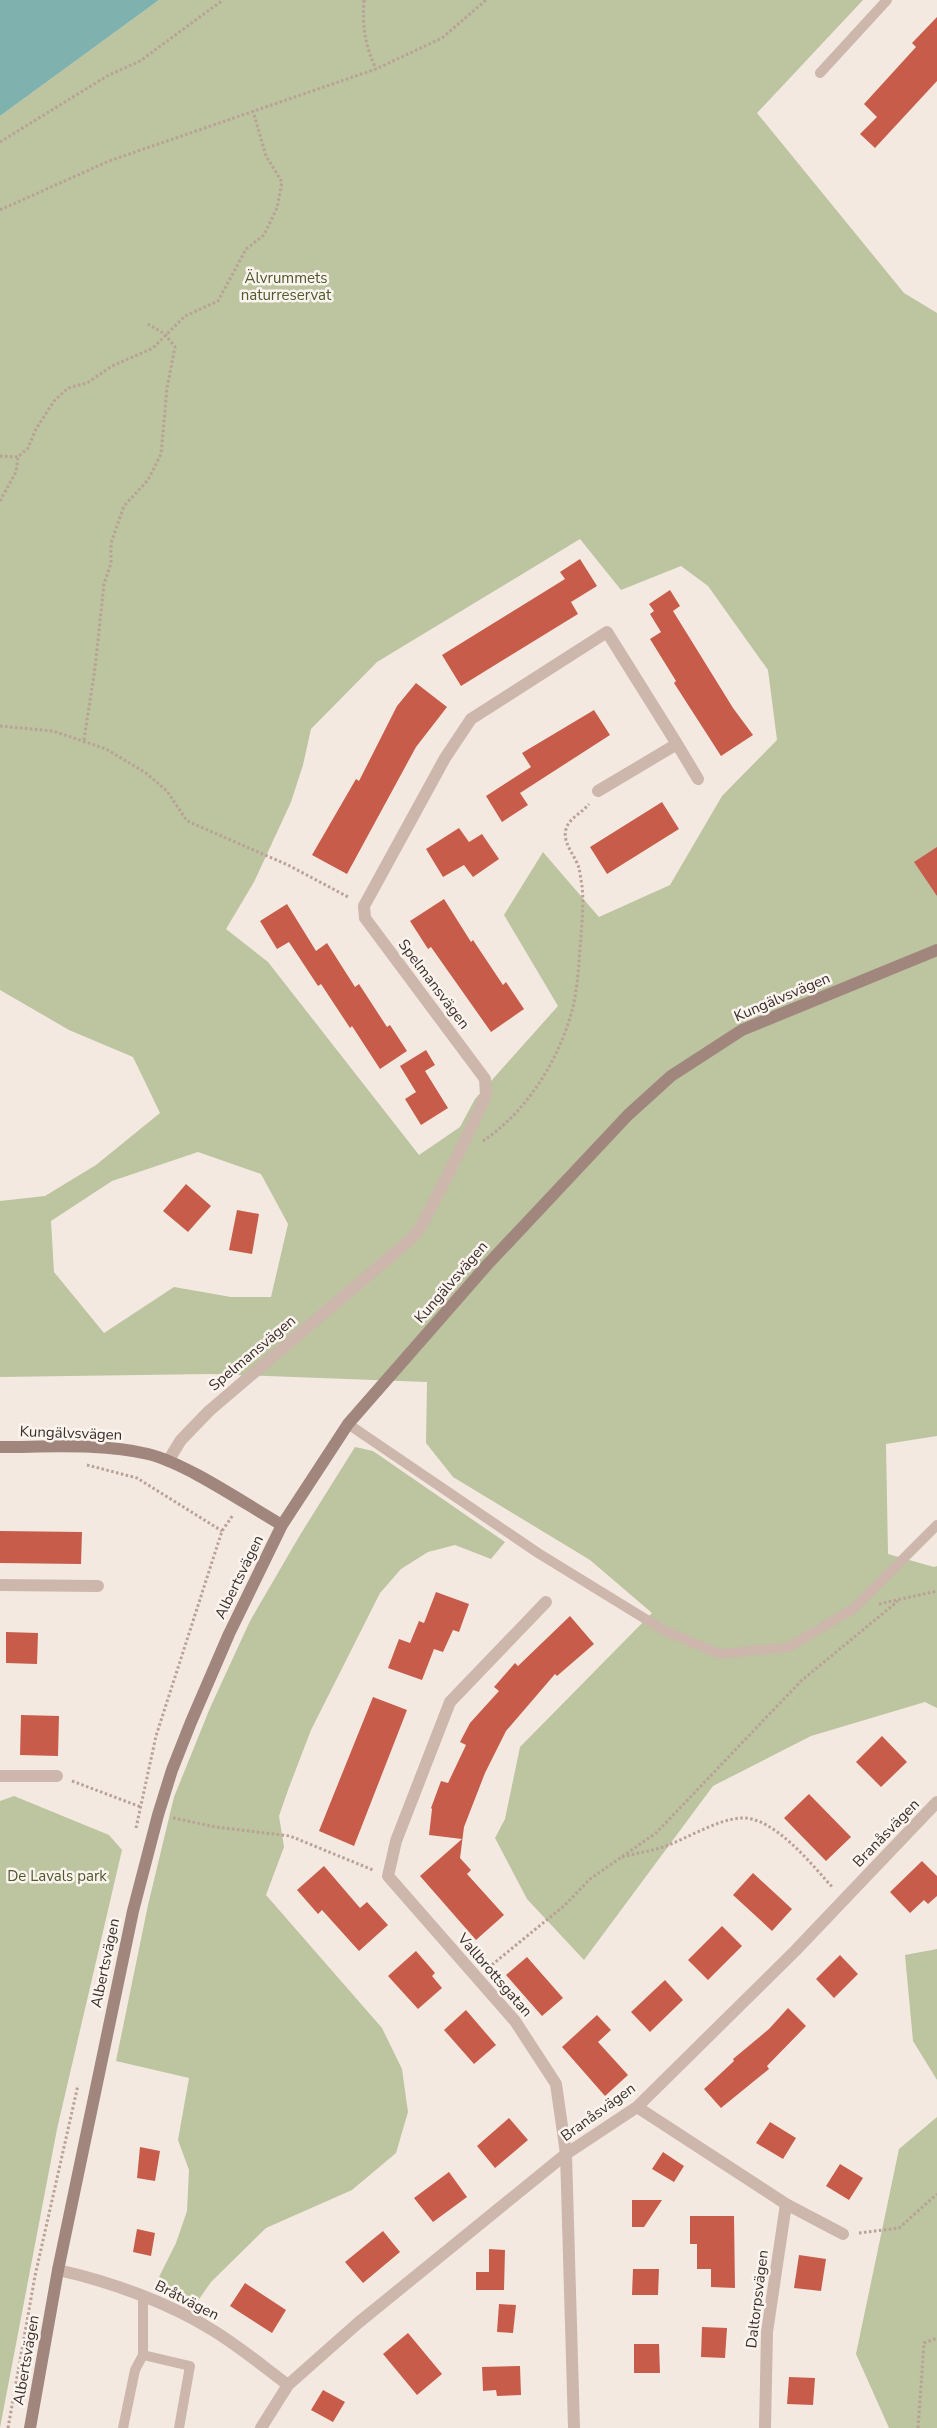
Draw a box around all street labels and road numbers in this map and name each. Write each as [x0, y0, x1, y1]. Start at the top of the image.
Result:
street label: Spelmansvägen [394, 935, 474, 1033]
street label: Kungälvsvägen [731, 968, 833, 1026]
street label: Kungälvsvägen [410, 1237, 492, 1327]
street label: Spelmansvägen [204, 1311, 300, 1395]
street label: Kungälvsvägen [19, 1421, 123, 1445]
street label: Albertsvägen [210, 1532, 268, 1622]
street label: Branåsvägen [848, 1794, 924, 1872]
street label: Albertsvägen [86, 1916, 124, 2010]
street label: Vallbrottsgatan [452, 1928, 537, 2021]
street label: Branåsvägen [557, 2078, 639, 2146]
street label: Daltorpsvägen [741, 2249, 773, 2349]
street label: Bråtvägen [151, 2275, 223, 2325]
street label: Albertsvägen [8, 2313, 44, 2407]

